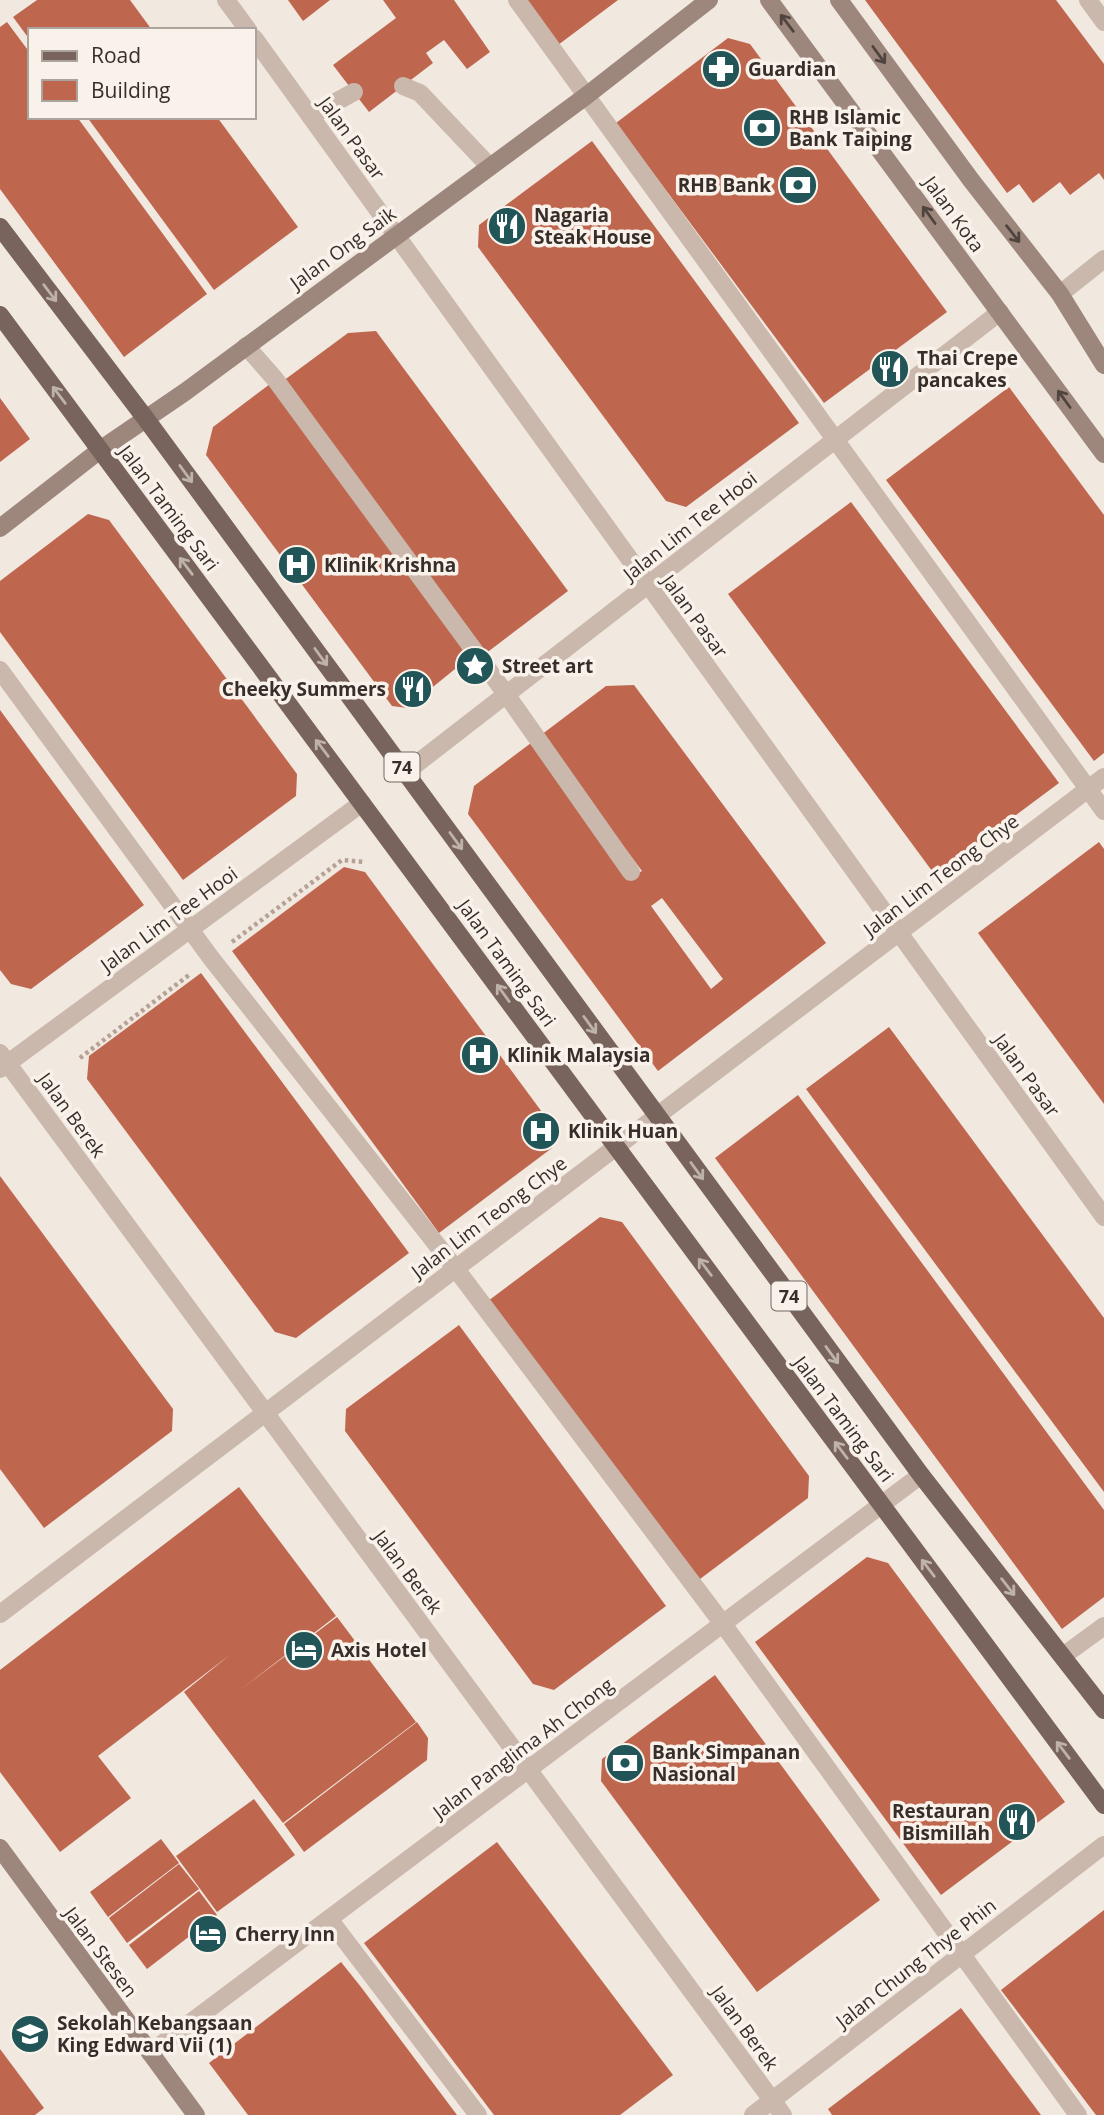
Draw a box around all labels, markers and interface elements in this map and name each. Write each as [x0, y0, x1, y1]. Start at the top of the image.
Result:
one-way arrow [779, 15, 794, 33]
legend [28, 28, 256, 119]
text: Road [91, 41, 141, 69]
one-way arrow [872, 45, 886, 64]
pharmacy icon: Guardian [700, 48, 742, 90]
place label: Guardian [748, 56, 836, 82]
text: Building [91, 76, 170, 104]
street label: Jalan Pasar [312, 90, 391, 185]
place label: RHB Islamic Bank Taiping [789, 104, 912, 152]
bank icon: RHB Islamic Bank Taiping [741, 107, 783, 149]
bank icon: RHB Bank [777, 164, 819, 206]
street label: Jalan Kota [916, 169, 990, 257]
place label: RHB Bank [678, 172, 771, 198]
street label: Jalan Ong Saik [283, 201, 401, 296]
place label: Nagaria Steak House [534, 202, 652, 250]
restaurant icon: Nagaria Steak House [486, 205, 528, 247]
one-way arrow [921, 207, 936, 225]
one-way arrow [1005, 225, 1020, 243]
one-way arrow [43, 284, 58, 302]
place label: Thai Crepe pancakes [917, 345, 1018, 393]
restaurant icon: Thai Crepe pancakes [869, 348, 911, 390]
one-way arrow [52, 386, 67, 405]
one-way arrow [1056, 390, 1071, 409]
street label: Jalan Taming Sari [112, 438, 225, 576]
one-way arrow [179, 464, 194, 483]
street label: Jalan Lim Tee Hooi [616, 466, 762, 588]
hospital icon: Klinik Krishna [276, 544, 318, 586]
place label: Klinik Krishna [324, 552, 456, 578]
one-way arrow [179, 556, 194, 575]
street label: Jalan Pasar [655, 568, 734, 663]
place icon: Street art [454, 645, 496, 687]
one-way arrow [314, 648, 329, 666]
place label: Street art [502, 653, 593, 679]
restaurant icon: Cheeky Summers [392, 668, 434, 710]
place label: Cheeky Summers [222, 676, 386, 702]
one-way arrow [314, 740, 329, 758]
road number: 74 [384, 752, 420, 782]
street label: Jalan Lim Teong Chye [856, 808, 1024, 943]
one-way arrow [449, 831, 463, 850]
street label: Jalan Lim Tee Hooi [94, 861, 243, 979]
street label: Jalan Taming Sari [451, 892, 562, 1032]
one-way arrow [496, 985, 511, 1003]
one-way arrow [583, 1015, 597, 1034]
street label: Jalan Pasar [987, 1027, 1066, 1122]
hospital icon: Klinik Malaysia [459, 1034, 501, 1076]
place label: Klinik Malaysia [507, 1042, 650, 1068]
street label: Jalan Berek [31, 1066, 112, 1163]
hospital icon: Klinik Huan [520, 1110, 562, 1152]
place label: Klinik Huan [568, 1118, 678, 1144]
street label: Jalan Lim Teong Chye [404, 1150, 572, 1285]
one-way arrow [690, 1161, 704, 1180]
one-way arrow [698, 1258, 713, 1277]
road number: 74 [772, 1282, 806, 1310]
one-way arrow [824, 1345, 839, 1364]
street label: Jalan Taming Sari [787, 1349, 900, 1487]
one-way arrow [834, 1441, 848, 1460]
street label: Jalan Berek [367, 1523, 448, 1619]
one-way arrow [921, 1559, 935, 1578]
one-way arrow [1000, 1577, 1015, 1596]
hotel icon: Axis Hotel [283, 1629, 325, 1671]
place label: Axis Hotel [331, 1637, 427, 1663]
street label: Jalan Panglima Ah Chong [426, 1671, 619, 1826]
place label: Bank Simpanan Nasional [652, 1739, 800, 1787]
bank icon: Bank Simpanan Nasional [604, 1742, 646, 1784]
one-way arrow [1056, 1742, 1071, 1760]
place label: Restauran Bismillah [892, 1798, 990, 1846]
restaurant icon: Restauran Bismillah [996, 1801, 1038, 1843]
street label: Jalan Chung Thye Phin [829, 1892, 1001, 2035]
street label: Jalan Stesen [57, 1900, 144, 2002]
hotel icon: Cherry Inn [187, 1913, 229, 1955]
place label: Cherry Inn [235, 1921, 335, 1947]
street label: Jalan Berek [704, 1979, 785, 2076]
place label: Sekolah Kebangsaan King Edward Vii (1) [57, 2010, 252, 2058]
school or university icon: Sekolah Kebangsaan King Edward Vii (1) [9, 2013, 51, 2055]

